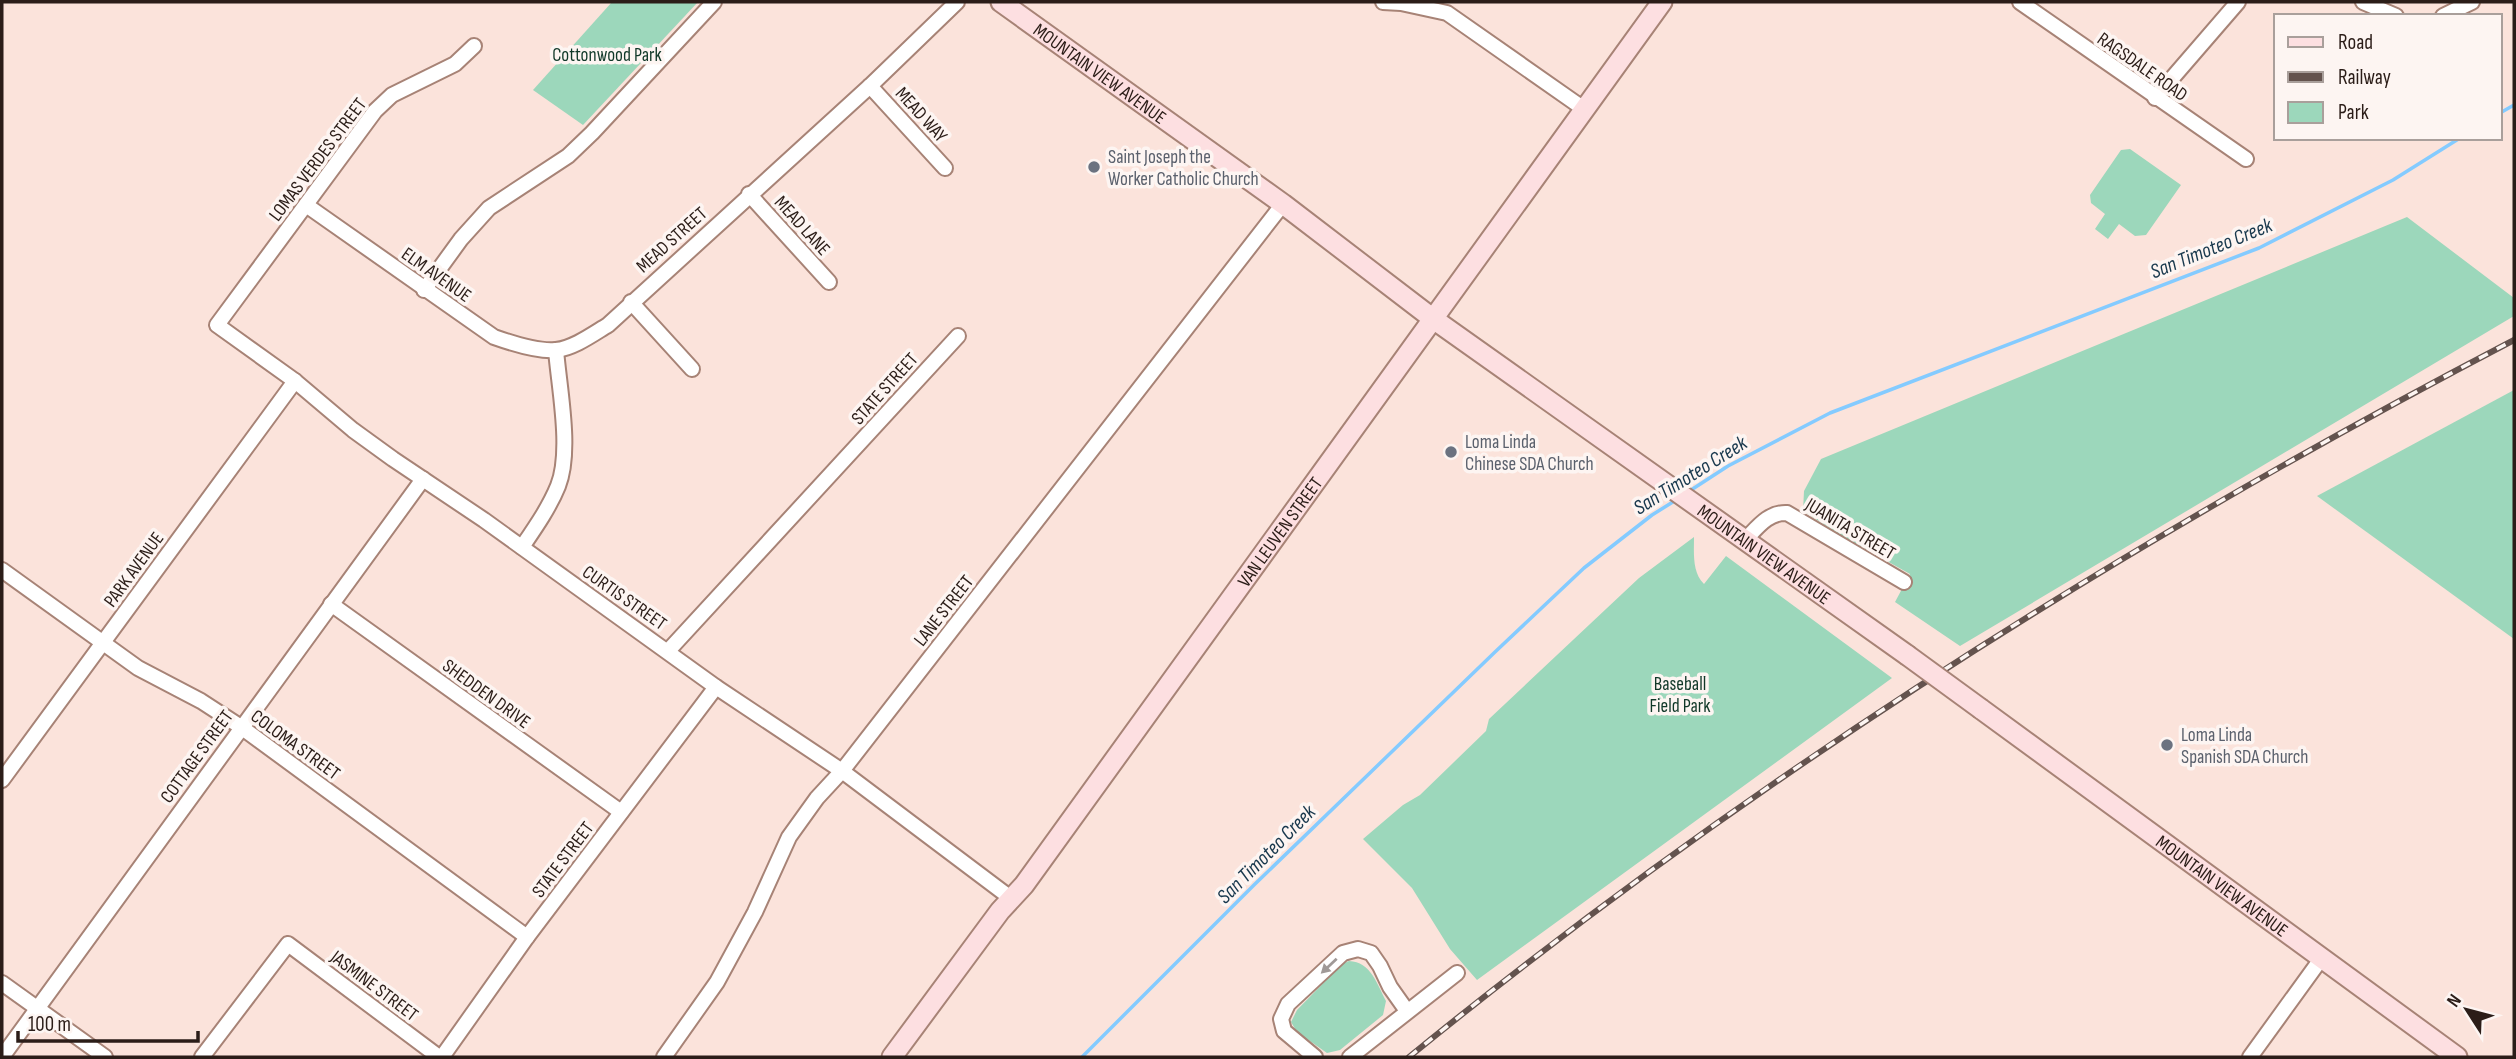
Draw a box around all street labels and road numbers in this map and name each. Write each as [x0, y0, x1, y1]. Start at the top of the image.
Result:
street label: MOUNTAIN VIEW AVENUE [1028, 19, 1170, 130]
street label: RAGSDALE ROAD [2093, 28, 2192, 107]
street label: MEAD WAY [890, 83, 952, 148]
street label: LOMAS VERDES STREET [264, 94, 372, 226]
street label: MEAD LANE [769, 191, 835, 261]
street label: MEAD STREET [632, 202, 712, 278]
street label: ELM AVENUE [397, 243, 476, 308]
street label: STATE STREET [847, 348, 924, 430]
street label: VAN LEUVEN STREET [1233, 473, 1328, 592]
street label: JUANITA STREET [1800, 493, 1900, 565]
street label: MOUNTAIN VIEW AVENUE [1692, 500, 1835, 610]
street label: PARK AVENUE [99, 528, 169, 612]
street label: CURTIS STREET [578, 561, 671, 636]
street label: LANE STREET [909, 571, 979, 651]
street label: SHEDDEN DRIVE [438, 655, 535, 734]
street label: COLOMA STREET [246, 705, 345, 785]
street label: COTTAGE STREET [156, 706, 239, 808]
street label: STATE STREET [527, 817, 599, 902]
street label: MOUNTAIN VIEW AVENUE [2151, 831, 2292, 943]
street label: JASMINE STREET [325, 945, 423, 1027]

